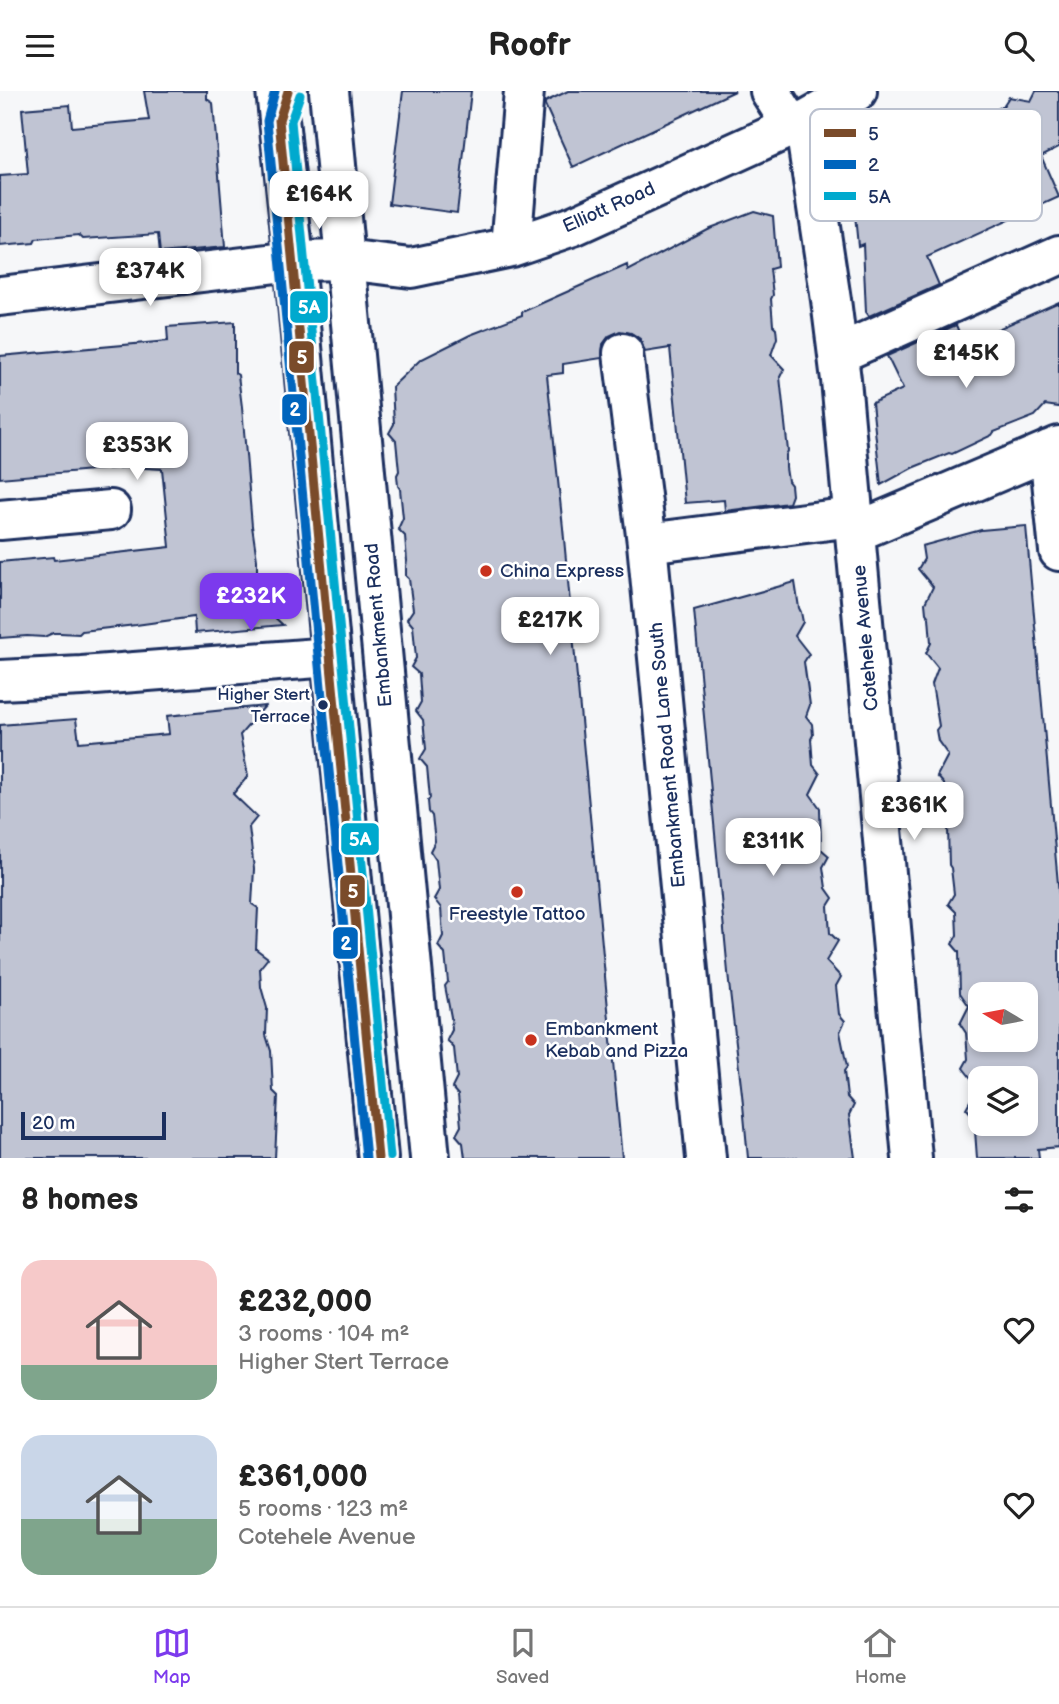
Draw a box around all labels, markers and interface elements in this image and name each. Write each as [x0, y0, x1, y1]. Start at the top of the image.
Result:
text: Roofr [488, 26, 571, 65]
icon: menu [21, 27, 59, 65]
icon: search [1000, 27, 1038, 65]
legend [810, 109, 1042, 221]
text: 5 [868, 123, 879, 146]
text: 2 [868, 154, 880, 177]
pin: £164K [270, 171, 368, 231]
street label: Elliott Road [559, 177, 659, 239]
text: £164K [285, 180, 353, 208]
text: 5A [868, 186, 891, 209]
pin: £374K [101, 249, 199, 308]
text: £374K [115, 257, 185, 285]
line badge: 5A [289, 290, 329, 324]
text: 5A [298, 297, 321, 320]
pin: £145K [917, 331, 1015, 390]
text: £145K [933, 339, 999, 367]
line badge: 5 [288, 340, 315, 374]
text: 5 [297, 347, 308, 370]
line badge: 2 [281, 393, 308, 426]
text: 2 [289, 399, 301, 422]
pin: £353K [88, 423, 186, 482]
text: £353K [102, 431, 172, 459]
street label: Embankment Road [360, 542, 398, 708]
place label: China Express [500, 560, 624, 583]
marker: China Express [478, 563, 494, 579]
street label: Cotehele Avenue [848, 564, 884, 712]
pin: £232K [202, 573, 300, 633]
text: £232K [216, 582, 286, 610]
pin: £217K [501, 597, 599, 657]
text: £217K [517, 606, 583, 634]
street label: Embankment Road Lane South [645, 621, 691, 889]
place label: Higher Stert Terrace [217, 685, 311, 727]
marker: Higher Stert Terrace [316, 698, 330, 712]
pin: £361K [865, 783, 963, 842]
text: £361K [881, 791, 948, 819]
pin: £311K [724, 819, 822, 878]
line badge: 5A [340, 822, 380, 856]
text: £311K [742, 827, 804, 855]
text: 5A [349, 829, 372, 852]
line badge: 5 [339, 874, 366, 908]
text: 5 [348, 881, 359, 904]
marker: Freestyle Tattoo [509, 884, 525, 900]
place label: Freestyle Tattoo [449, 903, 585, 926]
line badge: 2 [332, 926, 359, 960]
text: 2 [340, 933, 352, 956]
north arrow [968, 982, 1038, 1052]
map controls [968, 982, 1038, 1136]
place label: Embankment Kebab and Pizza [545, 1018, 688, 1063]
marker: Embankment Kebab and Pizza [523, 1032, 539, 1048]
button: layers [968, 1066, 1038, 1136]
scale bar [21, 1109, 166, 1141]
text: 20 m [32, 1112, 75, 1135]
icon: filters [1000, 1181, 1038, 1219]
text: 8 homes [21, 1182, 138, 1218]
text: £232,000 [238, 1284, 372, 1320]
icon: home [77, 1288, 161, 1372]
icon: heart [1000, 1311, 1038, 1349]
text: 3 rooms · 104 m² [238, 1320, 409, 1348]
text: Higher Stert Terrace [238, 1348, 449, 1376]
text: £361,000 [238, 1459, 368, 1495]
icon: home [77, 1463, 161, 1547]
icon: heart [1000, 1486, 1038, 1524]
text: 5 rooms · 123 m² [238, 1495, 408, 1523]
text: Cotehele Avenue [238, 1523, 416, 1551]
tab: Map [153, 1624, 191, 1689]
tab: Saved [496, 1624, 549, 1689]
tab: Home [855, 1624, 906, 1689]

